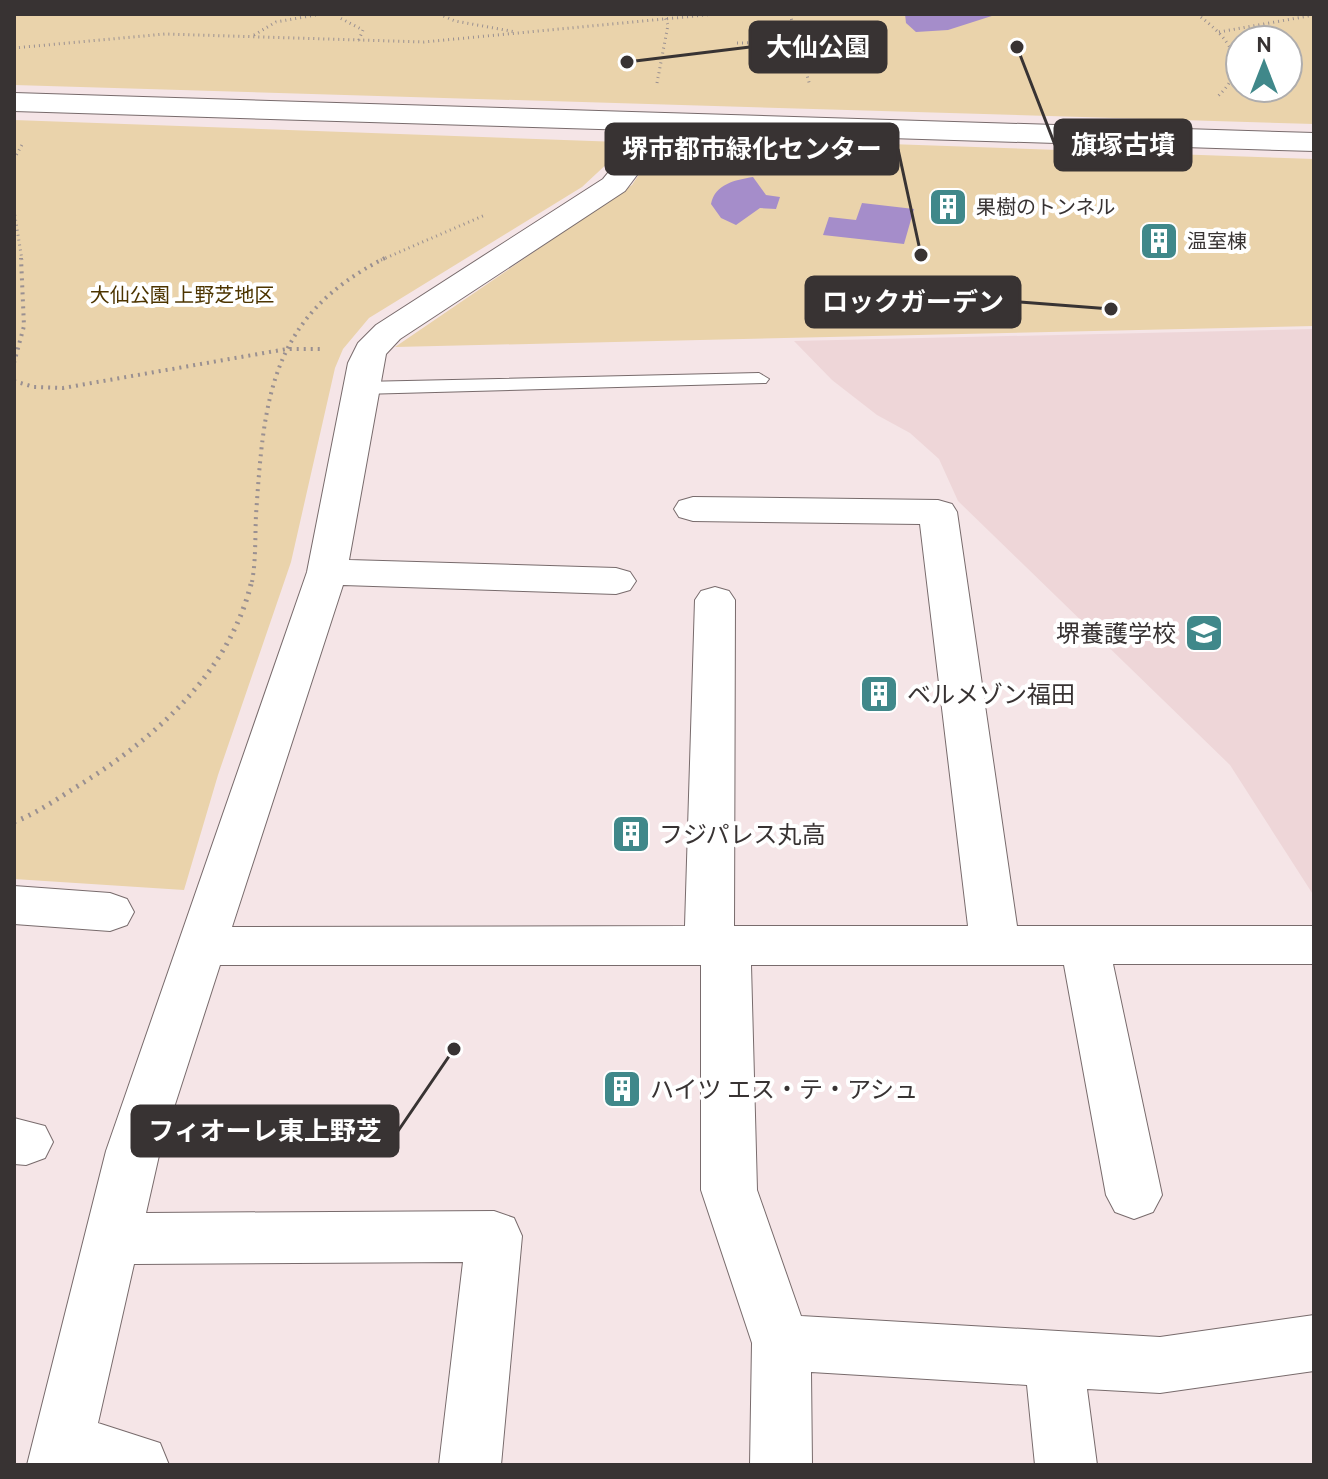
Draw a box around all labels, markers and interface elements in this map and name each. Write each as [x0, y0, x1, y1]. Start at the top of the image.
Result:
callout: 大仙公園 [750, 22, 886, 72]
north arrow [1224, 24, 1304, 104]
text: 大仙公園 [766, 31, 870, 63]
text: N [1256, 31, 1272, 58]
callout: 旗塚古墳 [1055, 120, 1191, 170]
callout: 堺市都市緑化センター [606, 124, 898, 174]
text: 旗塚古墳 [1071, 129, 1175, 161]
text: 堺市都市緑化センター [622, 133, 882, 165]
building icon: 果樹のトンネル [927, 186, 969, 228]
place label: 果樹のトンネル [976, 195, 1116, 219]
building icon: 温室棟 [1138, 220, 1180, 262]
place label: 温室棟 [1187, 229, 1247, 253]
callout: ロックガーデン [806, 277, 1020, 327]
park label: 大仙公園 上野芝地区 [90, 283, 274, 307]
text: ロックガーデン [822, 286, 1004, 318]
school or university icon: 堺養護学校 [1183, 612, 1225, 654]
place label: 堺養護学校 [1056, 619, 1176, 648]
building icon: ベルメゾン福田 [858, 673, 900, 715]
place label: ベルメゾン福田 [907, 680, 1075, 709]
building icon: フジパレス丸高 [610, 813, 652, 855]
place label: フジパレス丸高 [659, 820, 826, 849]
building icon: ハイツ エス・テ・アシュ [601, 1068, 643, 1110]
place label: ハイツ エス・テ・アシュ [650, 1075, 918, 1104]
callout: フィオーレ東上野芝 [132, 1106, 398, 1156]
text: フィオーレ東上野芝 [148, 1115, 382, 1147]

